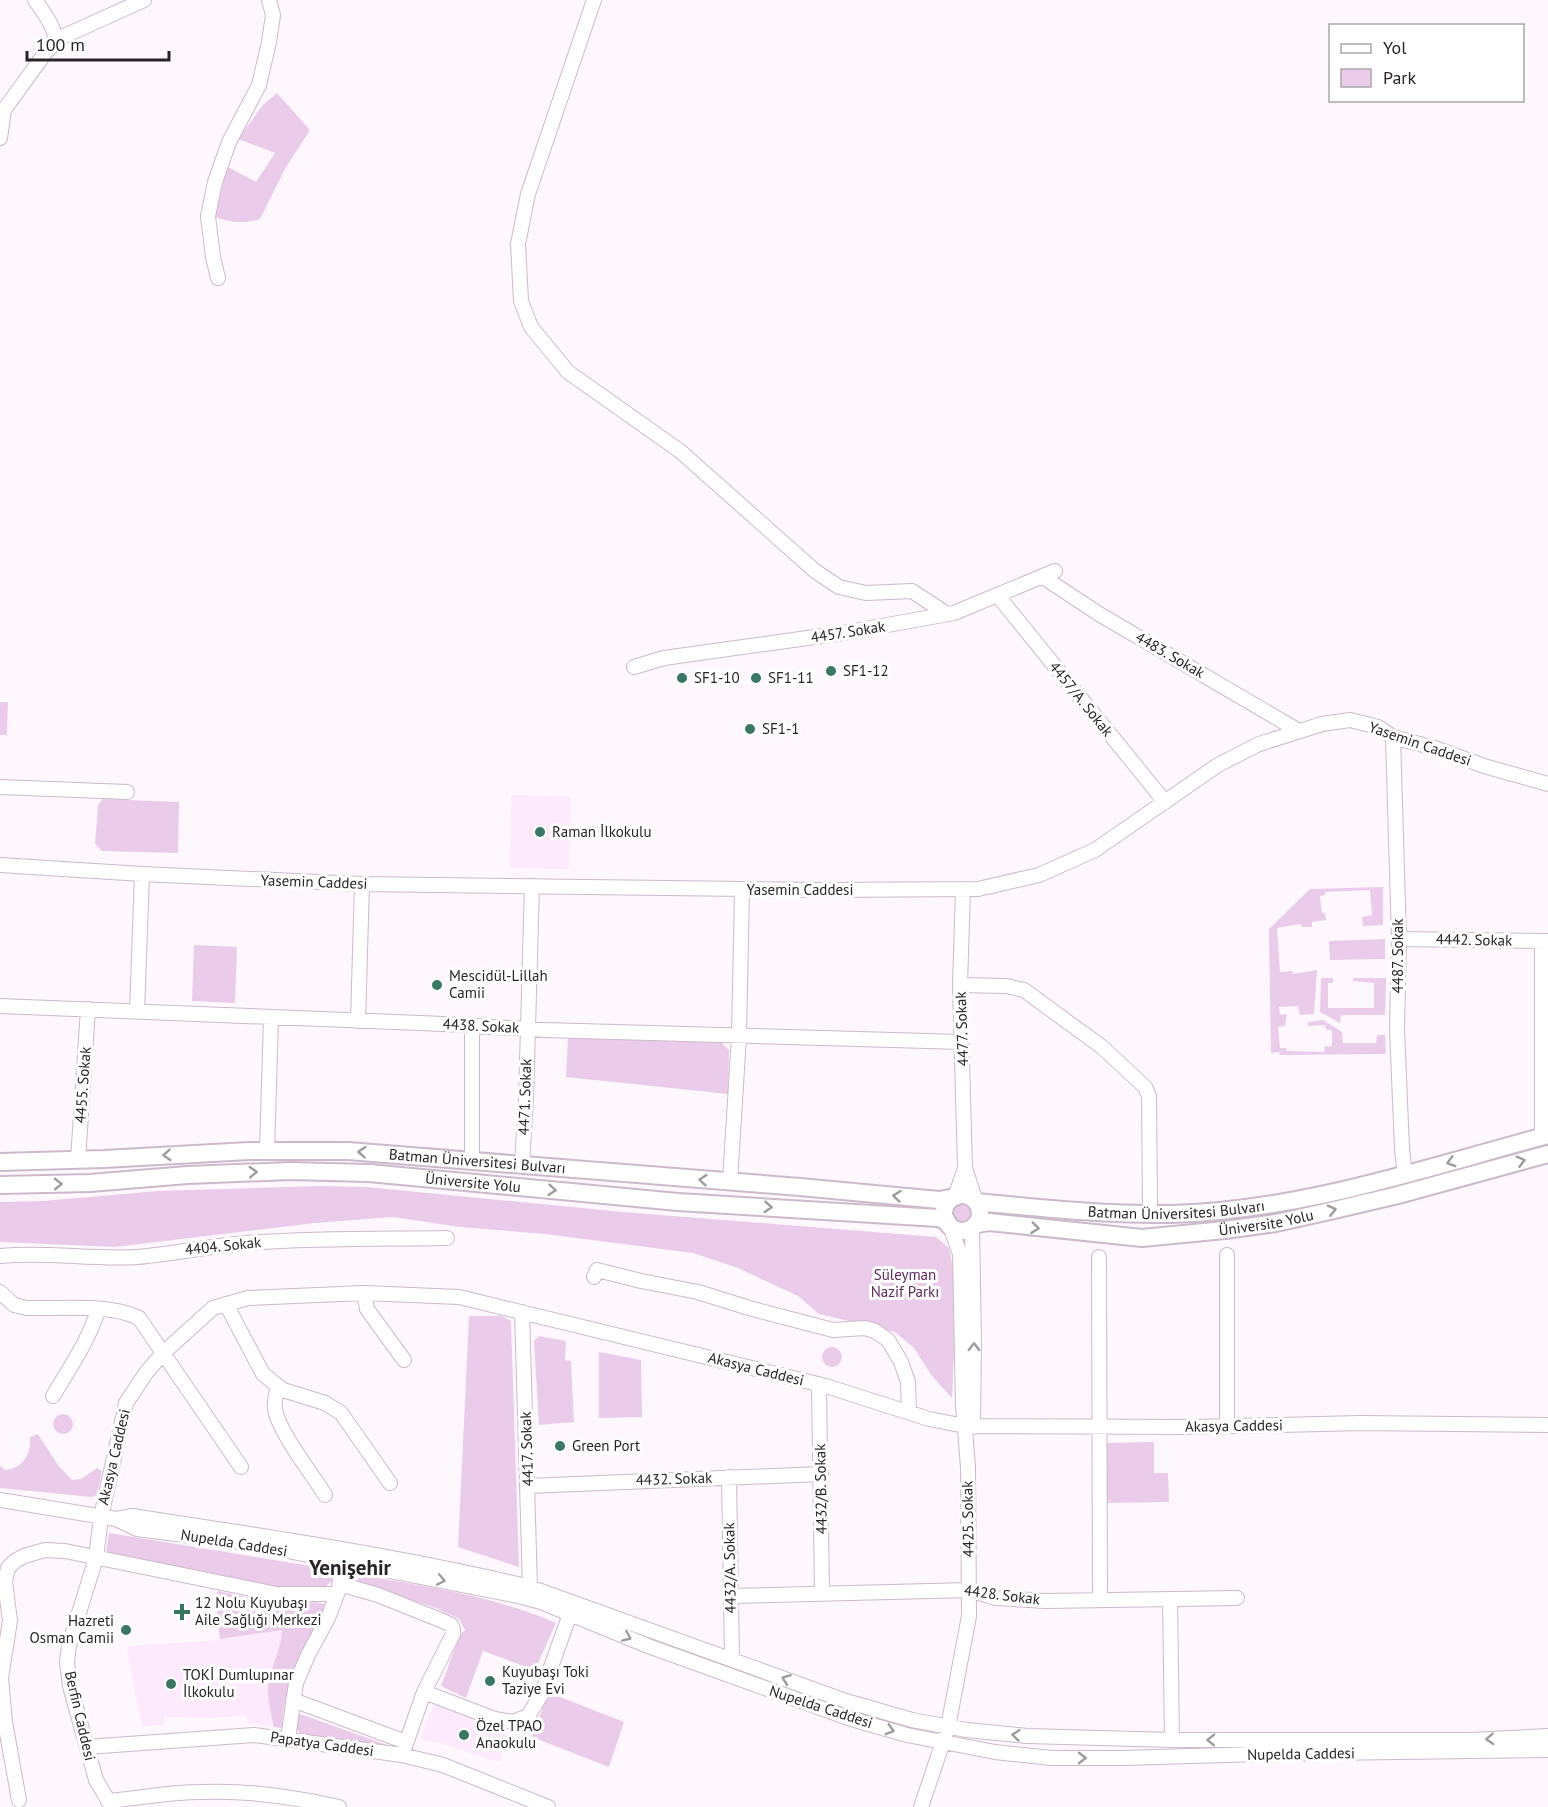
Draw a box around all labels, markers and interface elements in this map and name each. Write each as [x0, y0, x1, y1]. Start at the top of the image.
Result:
scale bar [27, 24, 170, 62]
legend [1329, 24, 1524, 102]
text: 100 m [36, 33, 85, 56]
text: Yol [1383, 36, 1407, 59]
text: Park [1383, 66, 1416, 89]
street label: 4457. Sokak [809, 616, 887, 647]
street label: 4483. Sokak [1132, 627, 1209, 682]
street label: 4457/A. Sokak [1045, 657, 1118, 741]
place label: SF1-12 [843, 661, 889, 680]
marker: SF1-12 [824, 664, 838, 678]
place label: SF1-10 [694, 668, 740, 687]
place label: SF1-11 [768, 668, 814, 687]
marker: SF1-10 [675, 671, 689, 685]
marker: SF1-11 [749, 671, 763, 685]
street label: Yasemin Caddesi [1367, 717, 1474, 770]
place label: SF1-1 [762, 719, 799, 738]
marker: SF1-1 [743, 722, 757, 736]
place label: Raman İlkokulu [552, 822, 652, 841]
marker: Raman İlkokulu [533, 825, 547, 839]
street label: Yasemin Caddesi [260, 870, 368, 893]
street label: Yasemin Caddesi [747, 880, 853, 899]
street label: 4487. Sokak [1388, 918, 1407, 993]
street label: 4442. Sokak [1436, 929, 1513, 950]
place label: Mescidül-Lillah Camii [449, 966, 548, 1002]
marker: Mescidül-Lillah Camii [430, 978, 444, 992]
street label: 4477. Sokak [951, 990, 972, 1067]
street label: 4438. Sokak [442, 1014, 521, 1037]
street label: 4455. Sokak [70, 1045, 95, 1124]
street label: 4471. Sokak [514, 1058, 535, 1136]
street label: Batman Üniversitesi Bulvarı [388, 1144, 567, 1177]
one-way arrow [358, 1146, 367, 1159]
one-way arrow [163, 1148, 172, 1161]
one-way arrow [1446, 1155, 1457, 1167]
one-way arrow [1515, 1156, 1526, 1168]
one-way arrow [249, 1166, 258, 1179]
street label: Üniversite Yolu [424, 1168, 522, 1196]
one-way arrow [699, 1174, 708, 1187]
one-way arrow [54, 1178, 63, 1190]
one-way arrow [548, 1183, 557, 1196]
one-way arrow [893, 1190, 902, 1203]
street label: Batman Üniversitesi Bulvarı [1087, 1195, 1266, 1223]
one-way arrow [763, 1200, 772, 1213]
street label: Üniversite Yolu [1218, 1205, 1315, 1240]
one-way arrow [1327, 1205, 1337, 1218]
one-way arrow [1030, 1221, 1039, 1234]
street label: 4404. Sokak [184, 1232, 263, 1259]
park label: Süleyman Nazif Parkı [871, 1265, 939, 1301]
one-way arrow [968, 1343, 980, 1352]
street label: Akasya Caddesi [706, 1347, 806, 1390]
street label: Akasya Caddesi [93, 1407, 134, 1507]
street label: 4417. Sokak [516, 1410, 537, 1487]
street label: Akasya Caddesi [1185, 1415, 1283, 1436]
place label: Green Port [572, 1436, 640, 1455]
marker: Green Port [553, 1439, 567, 1453]
street label: 4432/B. Sokak [810, 1443, 831, 1534]
street label: 4432. Sokak [635, 1468, 713, 1489]
street label: 4425. Sokak [957, 1480, 978, 1557]
street label: 4432/A. Sokak [719, 1522, 740, 1614]
street label: Nupelda Caddesi [179, 1525, 289, 1560]
district label: Yenişehir [308, 1554, 392, 1581]
one-way arrow [436, 1573, 446, 1586]
street label: 4428. Sokak [963, 1580, 1042, 1609]
place label: 12 Nolu Kuyubaşı Aile Sağlığı Merkezi [195, 1593, 322, 1629]
marker: 12 Nolu Kuyubaşı Aile Sağlığı Merkezi [173, 1603, 191, 1621]
place label: Hazreti Osman Camii [30, 1611, 114, 1647]
marker: Hazreti Osman Camii [119, 1623, 133, 1637]
one-way arrow [620, 1630, 631, 1642]
place label: Kuyubaşı Toki Taziye Evi [502, 1662, 589, 1698]
place label: TOKİ Dumlupınar İlkokulu [183, 1665, 294, 1701]
street label: Berfin Caddesi [61, 1669, 100, 1763]
marker: Kuyubaşı Toki Taziye Evi [483, 1674, 497, 1688]
one-way arrow [782, 1674, 792, 1687]
marker: TOKİ Dumlupınar İlkokulu [164, 1677, 178, 1691]
street label: Nupelda Caddesi [767, 1681, 875, 1732]
place label: Özel TPAO Anaokulu [476, 1716, 542, 1752]
one-way arrow [884, 1723, 895, 1735]
street label: Papatya Caddesi [269, 1727, 375, 1760]
marker: Özel TPAO Anaokulu [457, 1728, 471, 1742]
one-way arrow [1011, 1729, 1020, 1742]
one-way arrow [1485, 1732, 1494, 1745]
one-way arrow [1206, 1734, 1215, 1746]
street label: Nupelda Caddesi [1247, 1743, 1355, 1764]
one-way arrow [1078, 1752, 1087, 1764]

